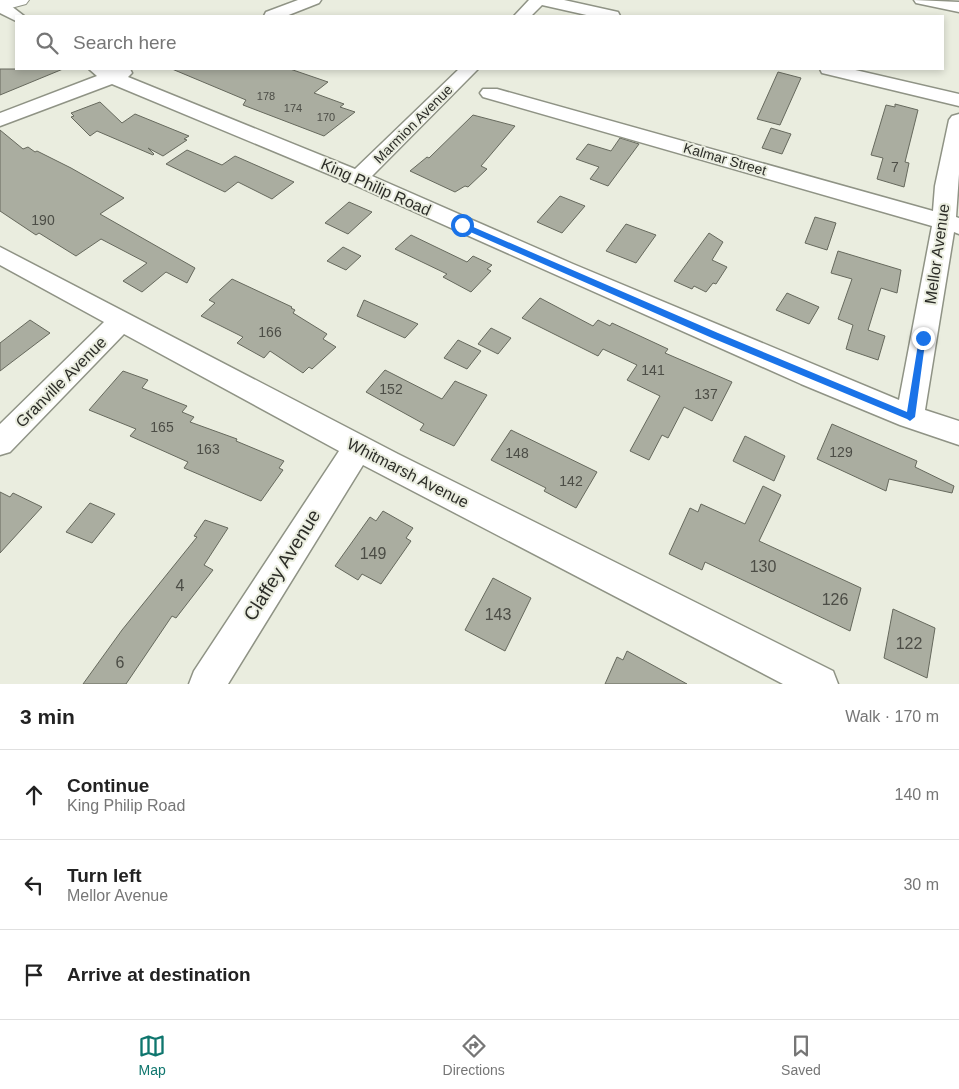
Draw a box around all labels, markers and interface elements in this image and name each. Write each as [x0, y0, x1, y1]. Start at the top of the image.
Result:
search box [15, 15, 944, 70]
icon: search [33, 29, 61, 57]
text: Search here [73, 32, 177, 53]
street label: Marmion Avenue [370, 81, 456, 167]
house number: 178 [257, 90, 275, 102]
house number: 174 [284, 102, 302, 114]
house number: 170 [317, 111, 335, 123]
street label: Kalmar Street [682, 140, 768, 179]
street label: King Philip Road [319, 155, 433, 219]
house number: 7 [891, 159, 899, 175]
street label: Mellor Avenue [922, 203, 952, 305]
house number: 190 [31, 212, 55, 228]
route start [451, 214, 474, 237]
house number: 166 [258, 324, 282, 340]
route end [912, 327, 935, 350]
street label: Granville Avenue [12, 333, 110, 431]
house number: 141 [641, 362, 665, 378]
house number: 152 [379, 381, 403, 397]
house number: 137 [694, 386, 718, 402]
house number: 165 [150, 419, 174, 435]
street label: Whitmarsh Avenue [344, 435, 472, 511]
house number: 163 [196, 441, 220, 457]
house number: 129 [829, 444, 853, 460]
house number: 148 [505, 445, 529, 461]
house number: 142 [559, 473, 583, 489]
street label: Claffey Avenue [239, 506, 325, 624]
house number: 149 [360, 545, 386, 562]
house number: 130 [750, 558, 776, 575]
house number: 4 [176, 577, 185, 594]
house number: 126 [822, 591, 848, 608]
house number: 143 [485, 606, 511, 623]
house number: 122 [896, 635, 922, 652]
house number: 6 [116, 654, 125, 671]
text: 3 min [20, 705, 75, 728]
text: Walk · 170 m [845, 708, 939, 725]
text: Continue [67, 775, 149, 796]
icon: ahead [20, 781, 48, 809]
text: 140 m [895, 786, 939, 803]
text: King Philip Road [67, 797, 185, 814]
text: Turn left [67, 865, 142, 886]
icon: left [20, 871, 48, 899]
text: 30 m [903, 876, 939, 893]
text: Mellor Avenue [67, 887, 168, 904]
icon: arrive [20, 961, 48, 989]
text: Arrive at destination [67, 964, 251, 985]
tab: Map [138, 1032, 166, 1078]
tab: Directions [443, 1032, 505, 1078]
tab: Saved [781, 1032, 821, 1078]

